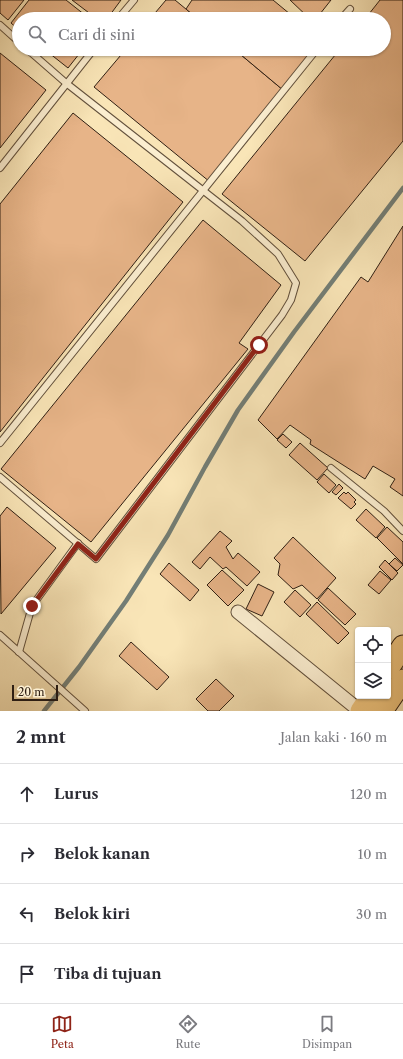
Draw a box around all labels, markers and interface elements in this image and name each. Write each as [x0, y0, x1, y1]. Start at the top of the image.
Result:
search box [12, 12, 391, 56]
icon: search [26, 23, 48, 45]
text: Cari di sini [58, 25, 135, 44]
route start [250, 336, 268, 354]
route end [23, 597, 41, 615]
map controls [355, 627, 391, 699]
button: locate [355, 627, 391, 663]
button: layers [355, 663, 391, 699]
scale bar [12, 683, 58, 702]
text: 20 m [18, 685, 44, 699]
text: 2 mnt [16, 727, 66, 747]
text: Jalan kaki · 160 m [280, 729, 387, 745]
icon: ahead [16, 783, 38, 805]
text: Lurus [54, 784, 99, 803]
text: 120 m [350, 786, 387, 802]
icon: right [16, 843, 38, 865]
text: Belok kanan [54, 844, 150, 863]
text: 10 m [358, 846, 387, 862]
icon: left [16, 903, 38, 925]
text: Belok kiri [54, 904, 130, 923]
text: 30 m [356, 906, 387, 922]
icon: arrive [16, 963, 38, 985]
text: Tiba di tujuan [54, 964, 162, 983]
tab: Peta [51, 1013, 74, 1051]
tab: Rute [175, 1013, 200, 1051]
tab: Disimpan [302, 1013, 352, 1051]

